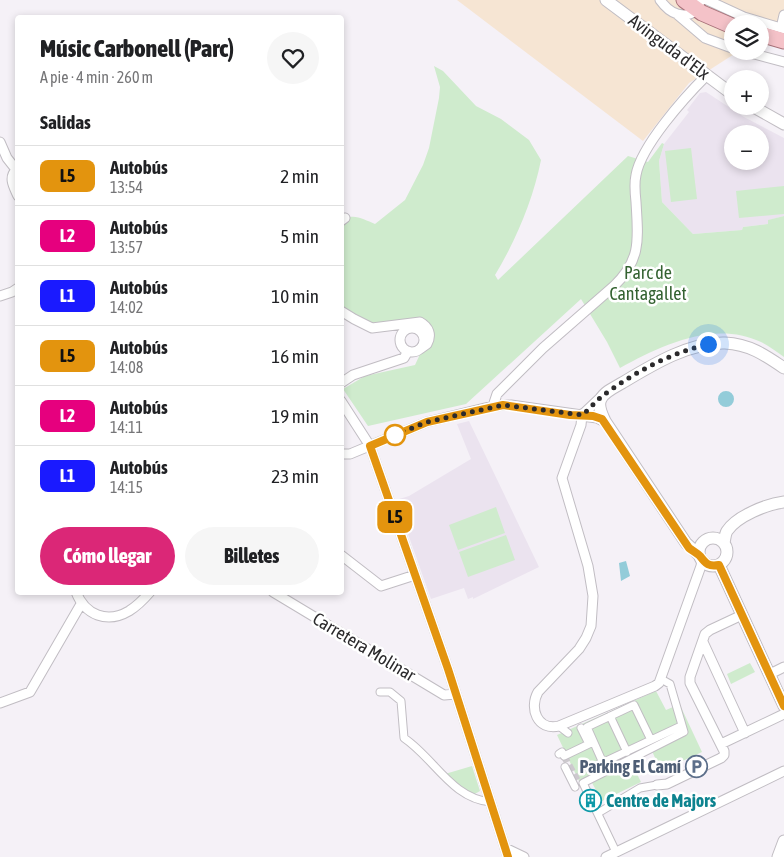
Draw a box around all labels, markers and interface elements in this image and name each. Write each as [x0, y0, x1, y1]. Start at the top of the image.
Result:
street label: Avinguda d'Elx [625, 9, 714, 84]
map controls [724, 15, 769, 170]
button: layers [724, 15, 769, 60]
button: heart [267, 32, 319, 84]
text: Músic Carbonell (Parc) [40, 35, 234, 62]
text: A pie · 4 min · 260 m [40, 68, 153, 86]
button: + [724, 70, 769, 115]
text: Salidas [40, 111, 91, 133]
button: − [724, 125, 769, 170]
text: Autobús [110, 156, 168, 178]
text: L5 [60, 165, 75, 186]
text: 2 min [280, 165, 319, 187]
text: 13:54 [110, 178, 143, 196]
text: Autobús [110, 216, 168, 238]
text: L2 [60, 225, 75, 246]
text: 5 min [280, 225, 319, 247]
text: 13:57 [110, 238, 143, 256]
park label: Parc de Cantagallet [609, 262, 687, 304]
text: Autobús [110, 276, 168, 298]
text: L1 [60, 285, 75, 306]
text: 10 min [271, 285, 319, 307]
text: 14:02 [110, 298, 143, 316]
your location [696, 332, 721, 357]
text: Autobús [110, 336, 168, 358]
text: L5 [60, 345, 75, 366]
text: 16 min [271, 345, 319, 367]
text: 14:08 [110, 358, 143, 376]
text: Autobús [110, 396, 168, 418]
text: L2 [60, 405, 75, 426]
text: 19 min [271, 405, 319, 427]
text: 14:11 [110, 418, 143, 436]
unlabelled marker [384, 424, 406, 446]
text: Autobús [110, 456, 168, 478]
text: L1 [60, 465, 75, 486]
text: 23 min [271, 465, 319, 487]
text: 14:15 [110, 478, 143, 496]
line badge: L5 [372, 501, 418, 533]
text: L5 [387, 506, 403, 527]
button: Cómo llegar [40, 527, 175, 585]
button: Billetes [185, 527, 319, 585]
street label: Carretera Molinar [309, 608, 420, 686]
parking icon: Parking El Camí [685, 755, 709, 779]
place label: Parking El Camí [579, 756, 682, 777]
building icon: Centre de Majors [578, 789, 602, 813]
place label: Centre de Majors [606, 790, 717, 811]

